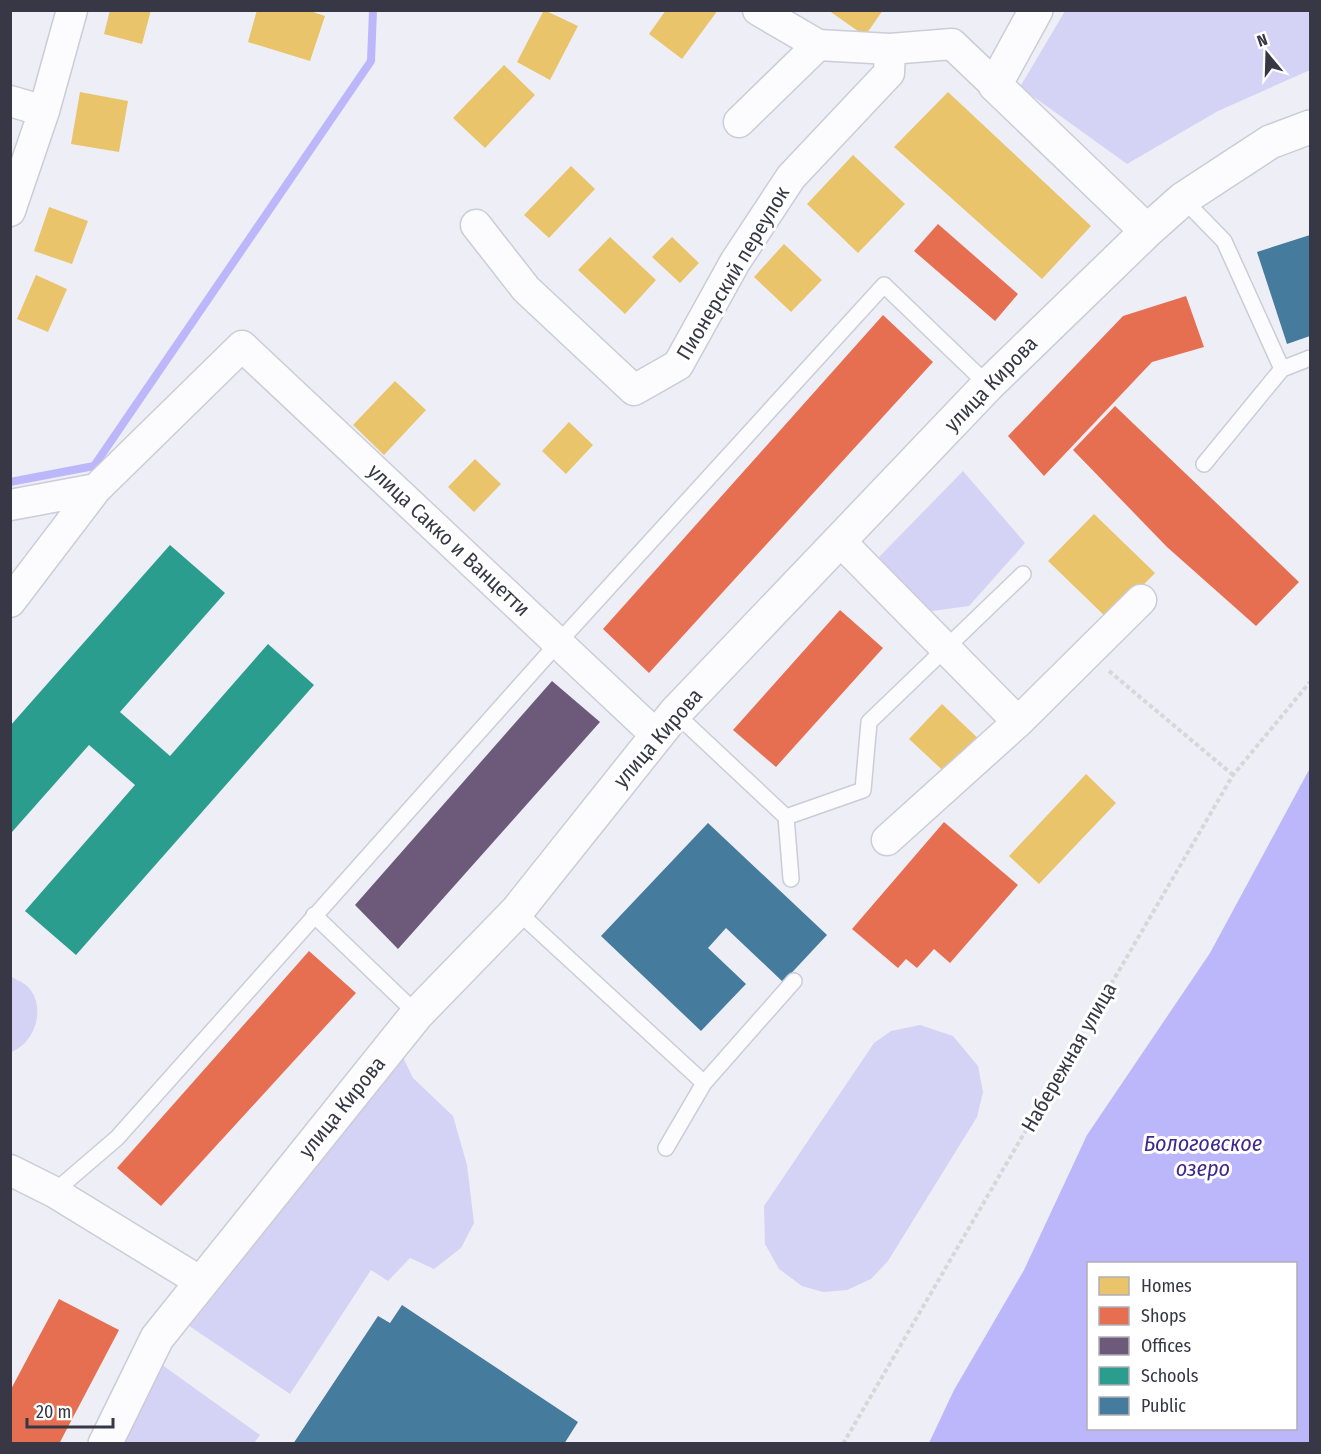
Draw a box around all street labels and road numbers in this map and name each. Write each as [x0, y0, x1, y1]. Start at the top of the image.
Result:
street label: Пионерский переулок [671, 181, 795, 364]
street label: улица Кирова [939, 331, 1043, 437]
street label: улица Сакко и Ванцетти [363, 458, 535, 622]
street label: улица Кирова [608, 683, 708, 793]
street label: Набережная улица [1016, 978, 1122, 1136]
street label: улица Кирова [293, 1051, 391, 1163]

